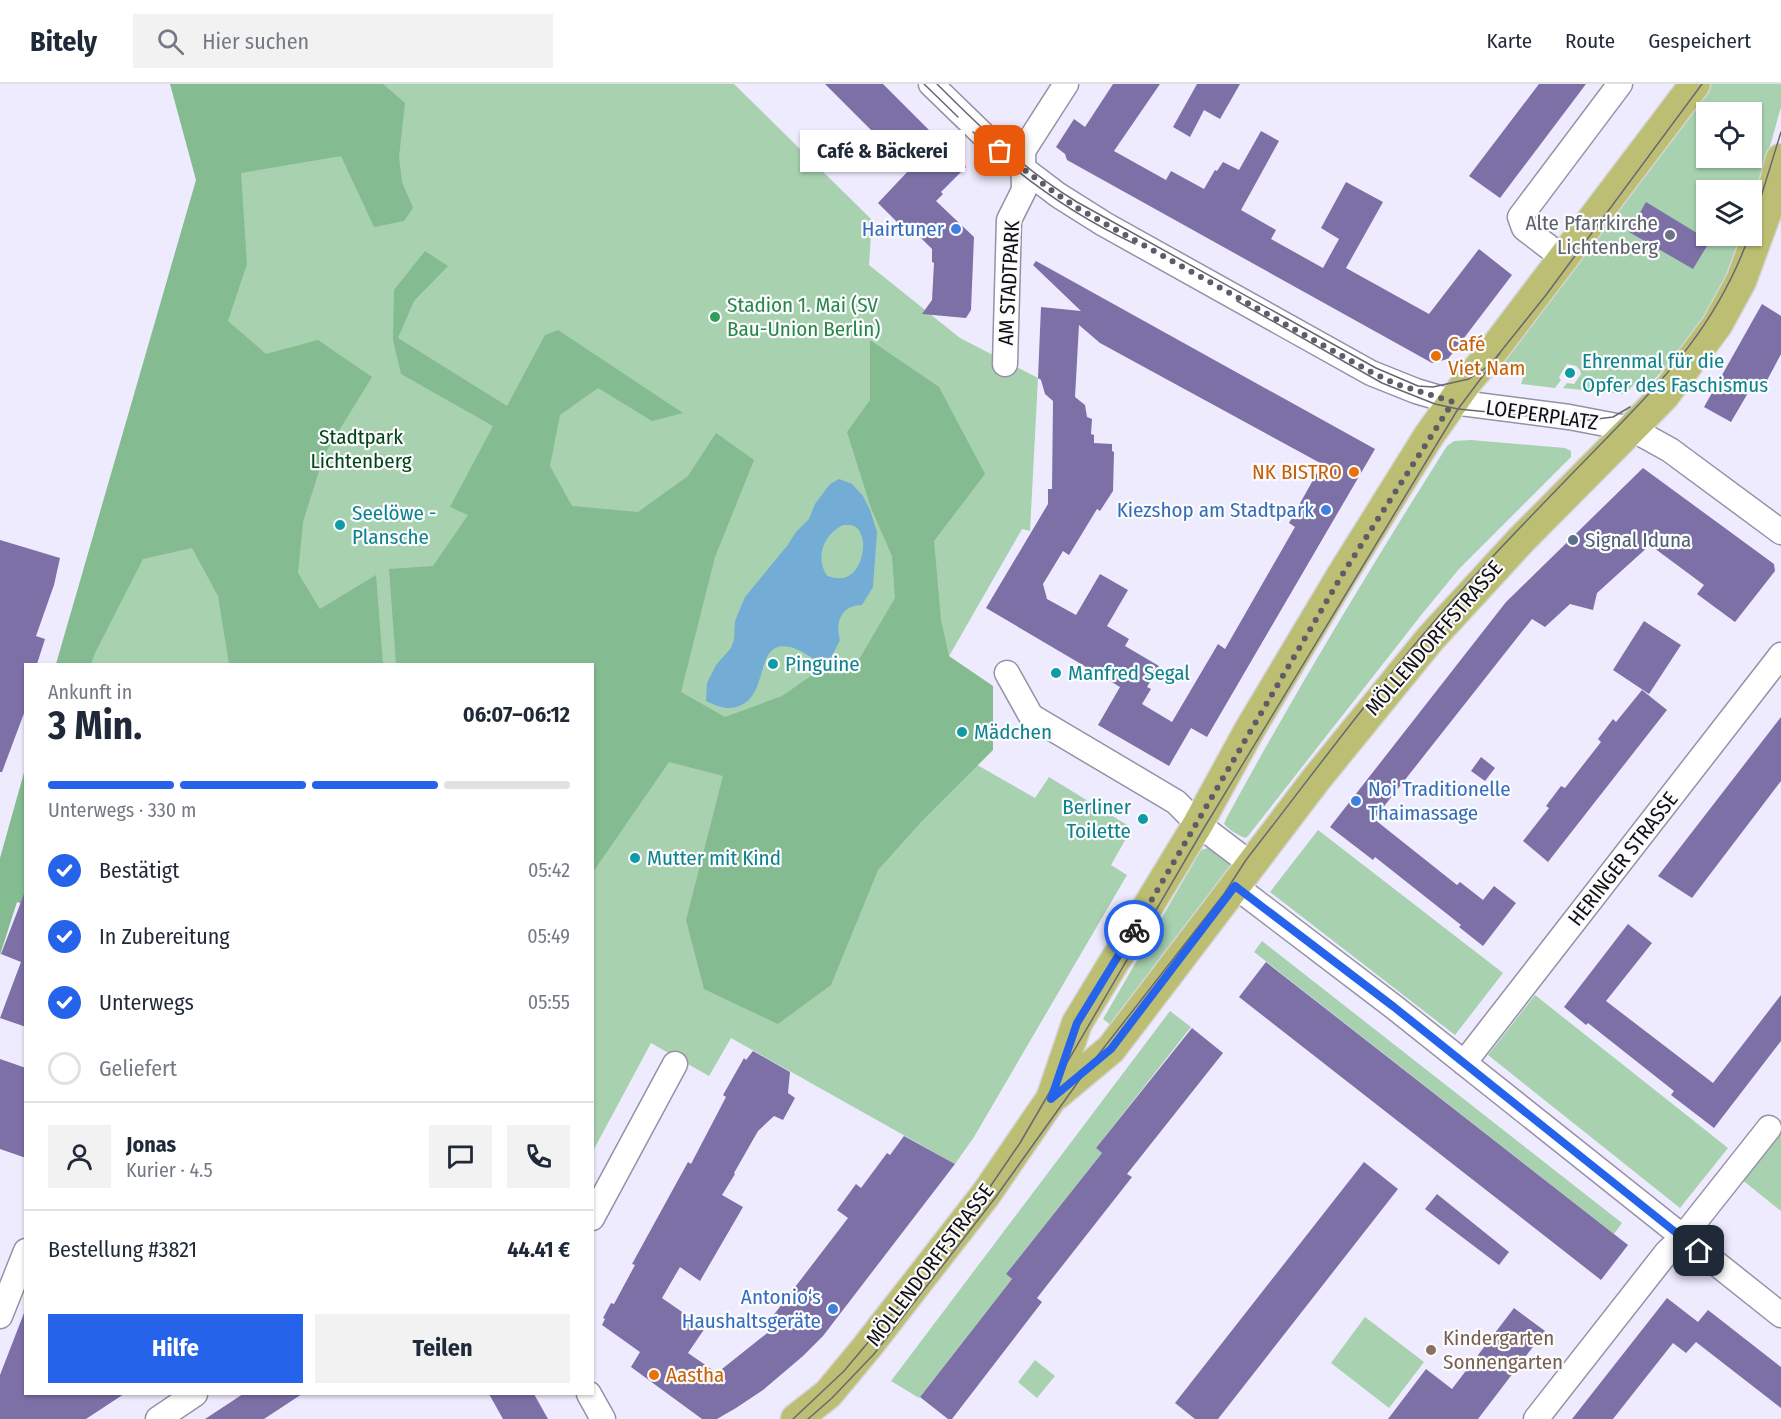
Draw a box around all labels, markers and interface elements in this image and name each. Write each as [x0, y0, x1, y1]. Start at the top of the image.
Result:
search box [133, 14, 553, 68]
text: Bitely [30, 25, 97, 58]
icon: search [154, 25, 187, 58]
text: Hier suchen [202, 28, 309, 55]
text: Karte [1487, 28, 1532, 54]
text: Route [1565, 28, 1615, 54]
text: Gespeichert [1648, 28, 1751, 54]
map controls [1696, 102, 1762, 246]
button: locate [1696, 102, 1762, 168]
pin [974, 125, 1025, 176]
callout: Café & Bäckerei [799, 130, 964, 172]
icon: bag [983, 134, 1016, 167]
text: Café & Bäckerei [817, 139, 948, 163]
button: layers [1696, 180, 1762, 246]
place label: Alte Pfarrkirche Lichtenberg [1525, 210, 1658, 260]
place label: Hairtuner [862, 216, 945, 242]
street label: AM STADTPARK [993, 219, 1025, 346]
marker: Hairtuner [949, 222, 963, 236]
marker: Alte Pfarrkirche Lichtenberg [1663, 228, 1677, 242]
place label: Stadion 1. Mai (SV Bau-Union Berlin) [727, 292, 881, 342]
marker: Stadion 1. Mai (SV Bau-Union Berlin) [708, 310, 722, 324]
place label: Café Viet Nam [1448, 331, 1525, 381]
place label: Ehrenmal für die Opfer des Faschismus [1582, 348, 1768, 398]
marker: Café Viet Nam [1429, 349, 1443, 363]
marker: Ehrenmal für die Opfer des Faschismus [1563, 366, 1577, 380]
street label: LOEPERPLATZ [1484, 394, 1600, 436]
park label: Stadtpark Lichtenberg [310, 424, 412, 474]
place label: NK BISTRO [1252, 459, 1342, 485]
marker: NK BISTRO [1347, 465, 1361, 479]
place label: Kiezshop am Stadtpark [1117, 497, 1314, 523]
place label: Seelöwe - Plansche [352, 500, 436, 550]
marker: Kiezshop am Stadtpark [1319, 503, 1333, 517]
marker: Seelöwe - Plansche [333, 518, 347, 532]
place label: Signal Iduna [1585, 527, 1691, 553]
marker: Signal Iduna [1566, 533, 1580, 547]
street label: MÖLLENDORFFSTRASSE [1360, 555, 1508, 721]
place label: Pinguine [785, 651, 860, 677]
marker: Pinguine [766, 657, 780, 671]
place label: Manfred Segal [1068, 660, 1190, 686]
marker: Manfred Segal [1049, 666, 1063, 680]
text: Ankunft in [48, 680, 132, 704]
text: 06:07–06:12 [463, 701, 570, 728]
text: 3 Min. [48, 703, 142, 749]
place label: Mädchen [974, 719, 1052, 745]
marker: Mädchen [955, 725, 969, 739]
place label: Noi Traditionelle Thaimassage [1368, 776, 1511, 826]
street label: HERINGER STRASSE [1563, 787, 1684, 931]
place label: Berliner Toilette [1062, 794, 1132, 844]
marker: Noi Traditionelle Thaimassage [1349, 794, 1363, 808]
text: Unterwegs · 330 m [48, 798, 196, 822]
marker: Berliner Toilette [1136, 812, 1150, 826]
place label: Mutter mit Kind [647, 845, 781, 871]
marker: Mutter mit Kind [628, 851, 642, 865]
icon: check [48, 854, 81, 887]
text: Bestätigt [99, 857, 179, 884]
text: 05:42 [528, 858, 570, 882]
courier [1104, 900, 1164, 960]
icon: bike [1118, 914, 1151, 947]
icon: check [48, 920, 81, 953]
text: In Zubereitung [99, 923, 230, 950]
text: 05:49 [527, 924, 570, 948]
icon: check [48, 986, 81, 1019]
text: Unterwegs [99, 989, 194, 1016]
text: 05:55 [528, 990, 570, 1014]
text: Geliefert [99, 1055, 177, 1082]
button: person [48, 1125, 111, 1188]
button: chat [429, 1125, 492, 1188]
button: phone [507, 1125, 570, 1188]
text: Jonas [126, 1131, 176, 1158]
text: Kurier · 4.5 [126, 1158, 213, 1182]
street label: MÖLLENDORFFSTRASSE [860, 1179, 1000, 1351]
pin [1673, 1225, 1724, 1276]
icon: home [1682, 1234, 1715, 1267]
text: Bestellung #3821 [48, 1236, 197, 1263]
text: 44.41 € [507, 1236, 570, 1263]
place label: Antonio‘s Haushaltsgeräte [682, 1284, 821, 1334]
marker: Antonio‘s Haushaltsgeräte [826, 1302, 840, 1316]
button: Hilfe [48, 1314, 303, 1383]
button: Teilen [315, 1314, 570, 1383]
place label: Kindergarten Sonnengarten [1443, 1325, 1563, 1375]
marker: Kindergarten Sonnengarten [1424, 1343, 1438, 1357]
place label: Aastha [666, 1362, 724, 1388]
marker: Aastha [647, 1368, 661, 1382]

